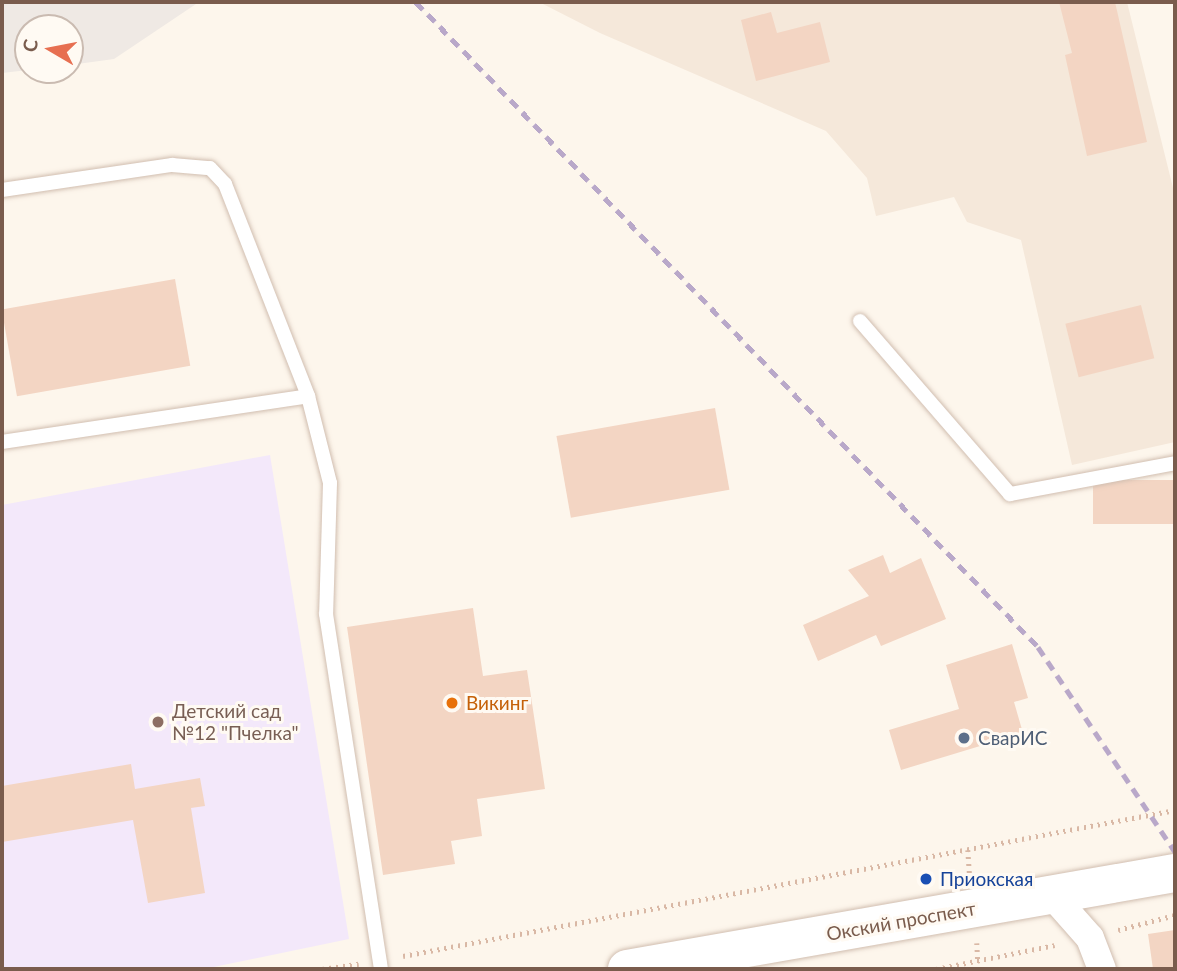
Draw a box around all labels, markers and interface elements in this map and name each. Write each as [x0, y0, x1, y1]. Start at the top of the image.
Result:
north arrow [14, 14, 84, 84]
text: С [17, 37, 42, 54]
place label: Викинг [466, 692, 528, 714]
marker: Викинг [444, 695, 460, 711]
place label: Детский сад №12 "Пчелка" [172, 700, 299, 744]
marker: Детский сад №12 "Пчелка" [150, 714, 166, 730]
place label: СварИС [978, 727, 1047, 749]
marker: СварИС [956, 730, 972, 746]
place label: Приокская [940, 868, 1033, 890]
marker: Приокская [918, 871, 934, 887]
street label: Окский проспект [824, 897, 978, 945]

